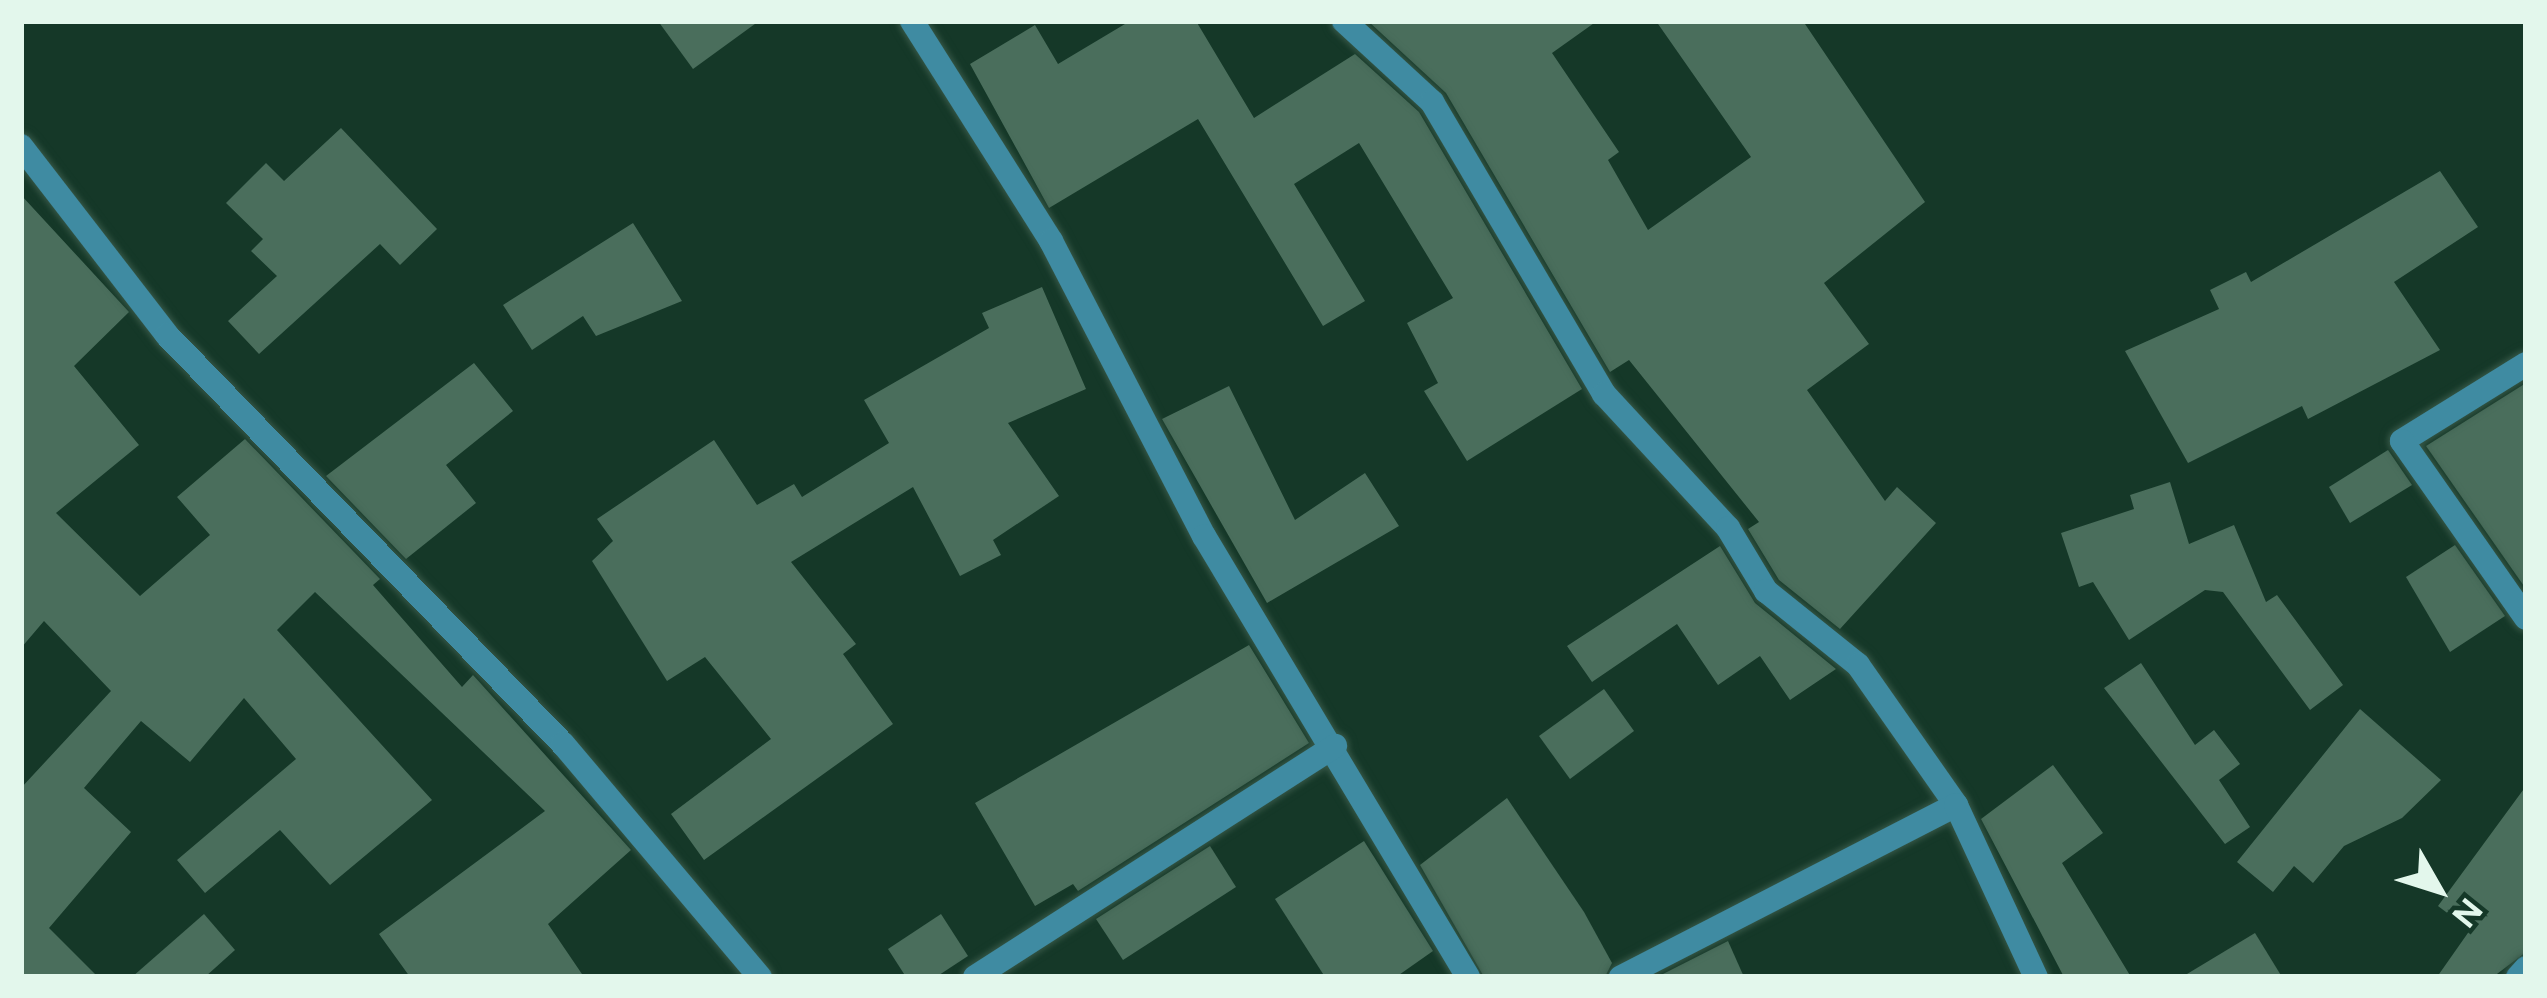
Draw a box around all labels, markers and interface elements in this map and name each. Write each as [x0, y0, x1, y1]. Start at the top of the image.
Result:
north arrow [2379, 830, 2499, 950]
text: N [2444, 891, 2491, 935]

